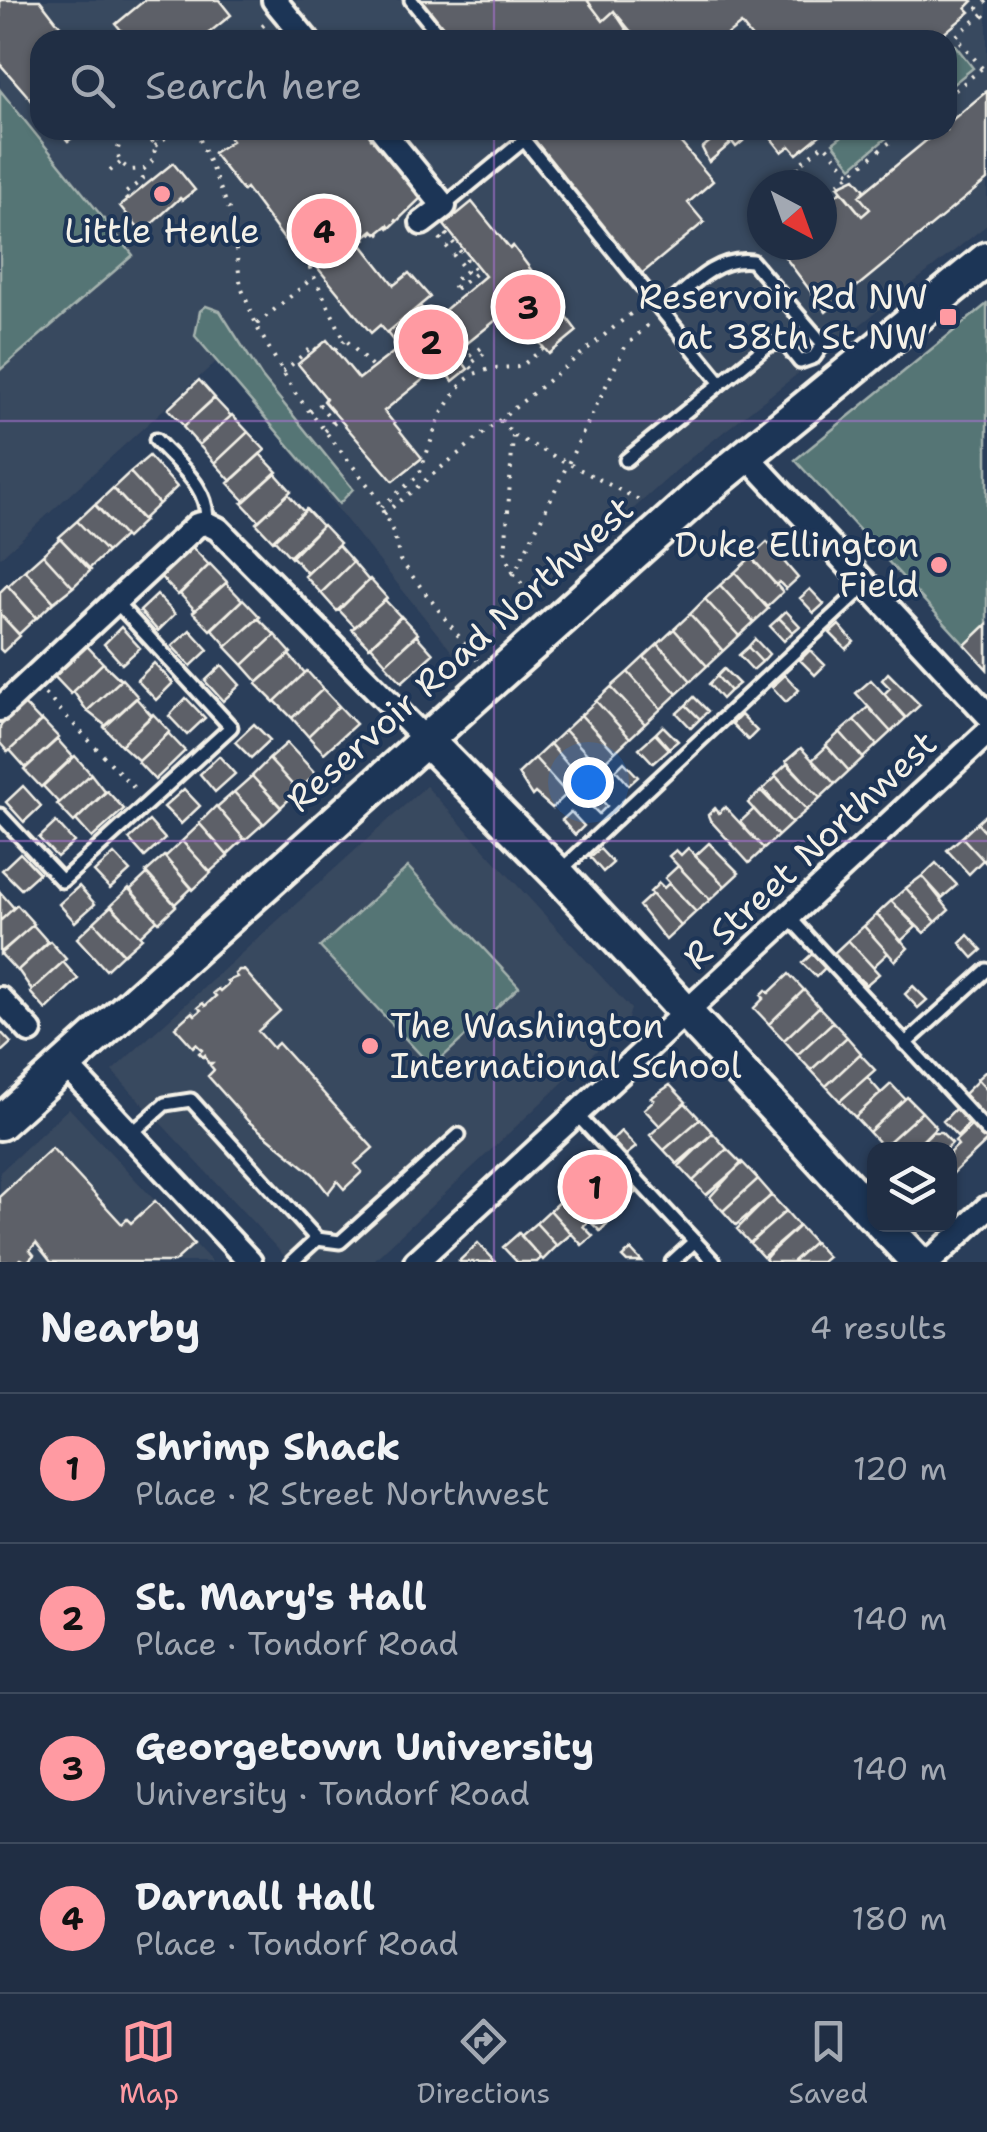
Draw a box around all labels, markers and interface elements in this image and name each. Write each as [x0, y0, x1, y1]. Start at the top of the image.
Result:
search box [30, 30, 957, 140]
icon: search [65, 58, 120, 113]
text: Search here [145, 60, 362, 111]
north arrow [747, 170, 837, 260]
marker: Little Henle [151, 183, 173, 205]
pin: 4 [292, 194, 356, 268]
place label: Little Henle [64, 207, 260, 254]
pin: 3 [496, 270, 560, 344]
place label: Reservoir Rd NW at 38th St NW [639, 273, 928, 360]
pin: 2 [398, 304, 464, 380]
marker: Reservoir Rd NW at 38th St NW [937, 306, 959, 328]
street label: Reservoir Road Northwest [276, 485, 643, 822]
place label: Duke Ellington Field [675, 521, 919, 608]
marker: Duke Ellington Field [928, 554, 950, 576]
street label: R Street Northwest [673, 720, 947, 980]
your location [563, 757, 614, 808]
place label: The Washington International School [390, 1002, 742, 1089]
marker: The Washington International School [359, 1035, 381, 1057]
map controls [867, 1142, 957, 1232]
button: layers [867, 1142, 957, 1232]
pin: 1 [562, 1150, 628, 1224]
text: Nearby [40, 1299, 200, 1355]
text: 4 results [810, 1306, 947, 1349]
text: Shrimp Shack [135, 1421, 401, 1472]
text: 1 [65, 1447, 80, 1490]
text: 120 m [853, 1447, 947, 1490]
text: Place · R Street Northwest [135, 1472, 550, 1515]
text: St. Mary's Hall [135, 1571, 427, 1622]
text: 2 [61, 1597, 84, 1640]
text: 140 m [852, 1597, 947, 1640]
text: Place · Tondorf Road [135, 1622, 458, 1665]
text: Georgetown University [135, 1721, 594, 1772]
text: 3 [61, 1747, 84, 1790]
text: 140 m [852, 1747, 947, 1790]
text: University · Tondorf Road [135, 1772, 530, 1815]
text: Darnall Hall [135, 1871, 375, 1922]
text: 4 [61, 1897, 84, 1940]
text: 180 m [851, 1897, 947, 1940]
text: Place · Tondorf Road [135, 1922, 458, 1965]
tab: Map [119, 2014, 179, 2112]
tab: Directions [417, 2014, 550, 2112]
tab: Saved [788, 2014, 868, 2112]

